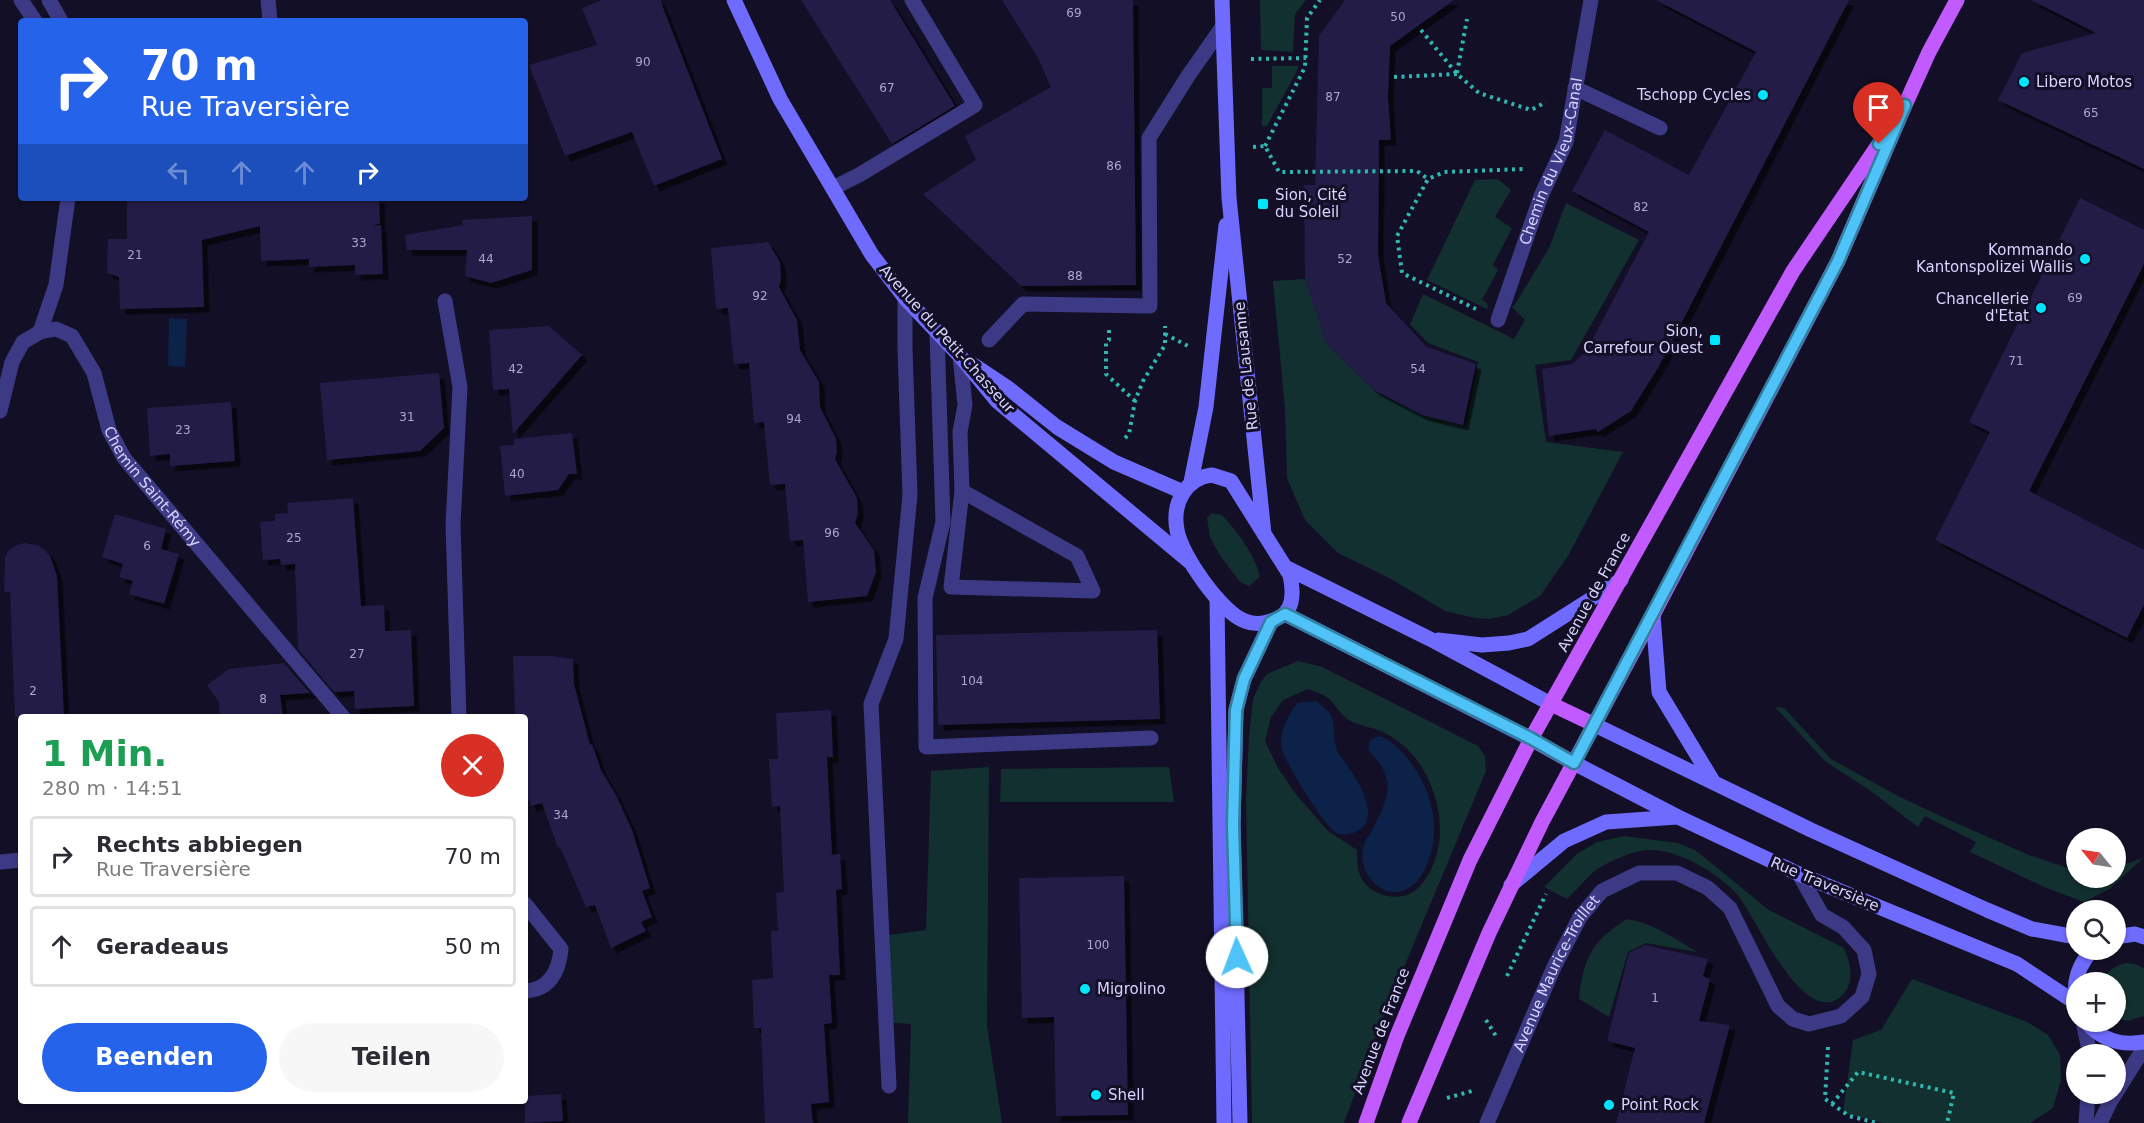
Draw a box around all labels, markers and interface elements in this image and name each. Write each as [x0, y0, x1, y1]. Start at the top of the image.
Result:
house number: 69 [1066, 6, 1082, 20]
house number: 50 [1390, 10, 1406, 24]
text: 70 m [141, 41, 258, 90]
icon: right [42, 42, 120, 120]
house number: 90 [635, 55, 651, 69]
place label: Libero Motos [2036, 73, 2132, 91]
marker: Libero Motos [2017, 75, 2031, 89]
street label: Chemin du Vieux-Canal [1516, 76, 1586, 247]
house number: 67 [879, 81, 895, 95]
pin [1853, 82, 1904, 144]
place label: Tschopp Cycles [1636, 86, 1751, 104]
marker: Tschopp Cycles [1756, 88, 1770, 102]
house number: 87 [1325, 90, 1341, 104]
text: Rue Traversière [141, 91, 350, 122]
icon: arrive [1862, 91, 1895, 124]
house number: 65 [2083, 106, 2099, 120]
icon: left [162, 156, 195, 189]
icon: ahead [225, 156, 258, 189]
icon: ahead [288, 156, 321, 189]
icon: right [351, 156, 384, 189]
house number: 86 [1106, 159, 1122, 173]
place label: Sion, Cité du Soleil [1275, 186, 1347, 221]
marker: Sion, Cité du Soleil [1256, 197, 1270, 211]
house number: 82 [1633, 200, 1649, 214]
house number: 33 [351, 236, 367, 250]
place label: Kommando Kantonspolizei Wallis [1916, 241, 2073, 276]
house number: 21 [127, 248, 143, 262]
house number: 44 [478, 252, 494, 266]
house number: 52 [1337, 252, 1353, 266]
marker: Kommando Kantonspolizei Wallis [2078, 252, 2092, 266]
street label: Avenue du Petit-Chasseur [876, 261, 1019, 417]
house number: 88 [1067, 269, 1083, 283]
house number: 92 [752, 289, 768, 303]
place label: Chancellerie d'Etat [1936, 290, 2029, 325]
house number: 69 [2067, 291, 2083, 305]
street label: Rue de Lausanne [1230, 301, 1262, 431]
marker: Chancellerie d'Etat [2034, 301, 2048, 315]
place label: Sion, Carrefour Ouest [1583, 322, 1703, 357]
marker: Sion, Carrefour Ouest [1708, 333, 1722, 347]
house number: 71 [2008, 354, 2024, 368]
house number: 42 [508, 362, 524, 376]
house number: 54 [1410, 362, 1426, 376]
house number: 31 [399, 410, 415, 424]
house number: 94 [786, 412, 802, 426]
street label: Chemin Saint-Rémy [100, 423, 204, 551]
house number: 23 [175, 423, 191, 437]
house number: 40 [509, 467, 525, 481]
house number: 96 [824, 526, 840, 540]
street label: Avenue de France [1554, 529, 1634, 655]
house number: 25 [286, 531, 302, 545]
house number: 6 [143, 539, 151, 553]
house number: 27 [349, 647, 365, 661]
house number: 104 [961, 674, 983, 688]
house number: 2 [29, 684, 37, 698]
house number: 8 [259, 692, 267, 706]
text: 1 Min. [42, 733, 167, 774]
button: close [441, 734, 504, 797]
text: 280 m · 14:51 [42, 776, 183, 800]
house number: 34 [553, 808, 569, 822]
north arrow [2066, 828, 2126, 888]
map controls [2066, 828, 2126, 1104]
text: Rechts abbiegen [96, 832, 303, 857]
icon: right [45, 840, 78, 873]
text: 70 m [445, 844, 501, 869]
street label: Rue Traversière [1768, 853, 1882, 915]
text: Rue Traversière [96, 857, 251, 881]
street label: Avenue Maurice-Troillet [1510, 891, 1604, 1055]
button: search [2066, 900, 2126, 960]
position arrow [1205, 925, 1269, 989]
icon: ahead [45, 930, 78, 963]
text: Geradeaus [96, 934, 229, 959]
text: 50 m [445, 934, 501, 959]
house number: 100 [1087, 938, 1109, 952]
street label: Avenue de France [1349, 965, 1413, 1097]
button: + [2066, 972, 2126, 1032]
place label: Migrolino [1097, 980, 1166, 998]
marker: Migrolino [1078, 982, 1092, 996]
house number: 1 [1651, 991, 1659, 1005]
button: Beenden [42, 1023, 267, 1092]
button: Teilen [279, 1023, 504, 1092]
button: − [2066, 1044, 2126, 1104]
place label: Shell [1108, 1086, 1145, 1104]
marker: Shell [1089, 1088, 1103, 1102]
place label: Point Rock [1621, 1096, 1699, 1114]
marker: Point Rock [1602, 1098, 1616, 1112]

